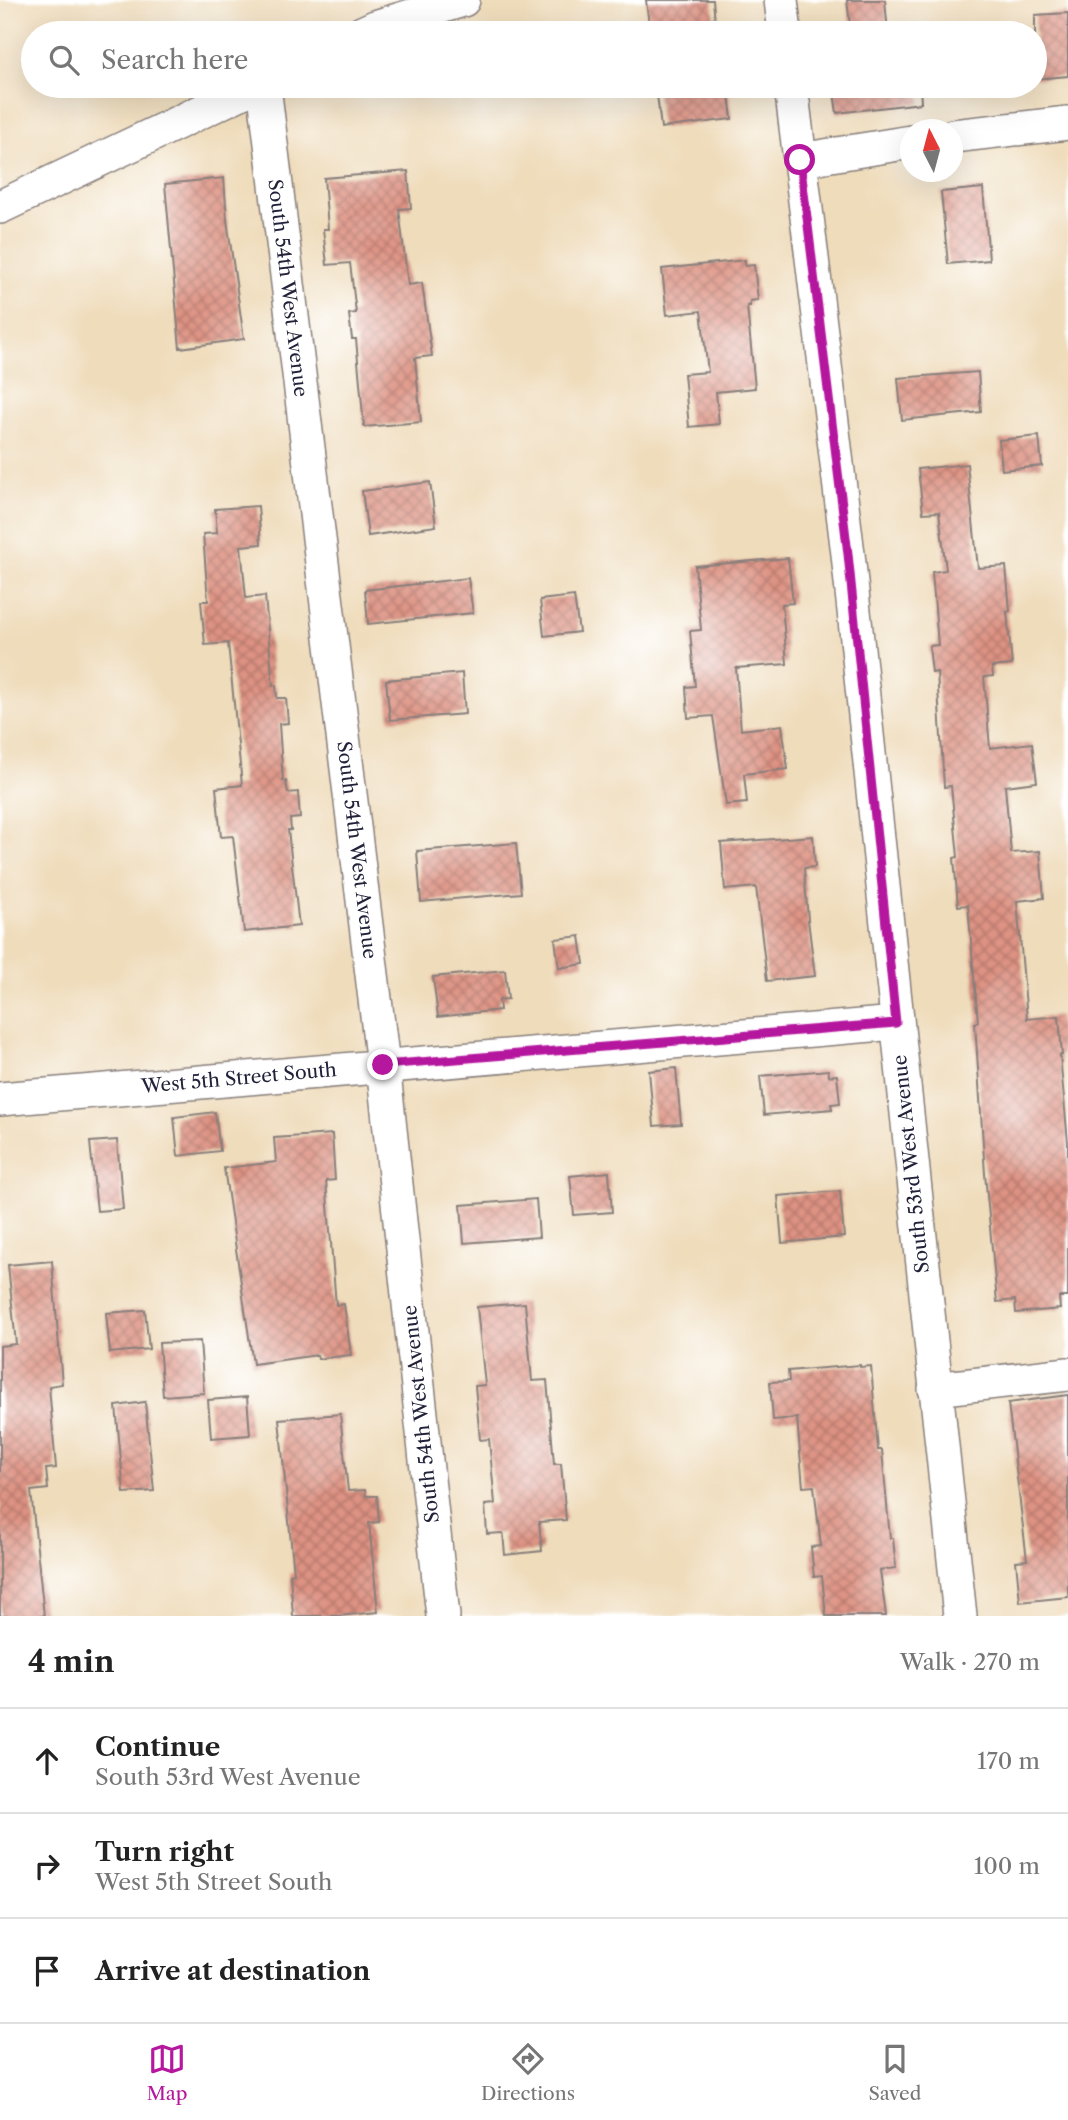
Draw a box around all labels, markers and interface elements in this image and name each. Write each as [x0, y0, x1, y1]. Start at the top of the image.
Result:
search box [21, 21, 1047, 98]
icon: search [45, 41, 83, 79]
text: Search here [101, 44, 248, 76]
north arrow [900, 119, 963, 182]
route start [784, 144, 815, 175]
street label: South 54th West Avenue [263, 178, 313, 398]
street label: South 54th West Avenue [332, 740, 382, 960]
route end [367, 1049, 398, 1080]
street label: South 53rd West Avenue [888, 1054, 934, 1274]
street label: West 5th Street South [139, 1058, 338, 1098]
street label: South 54th West Avenue [398, 1304, 444, 1524]
text: 4 min [28, 1643, 114, 1680]
text: Walk · 270 m [900, 1648, 1040, 1676]
text: Continue [95, 1731, 220, 1763]
icon: ahead [28, 1742, 66, 1780]
text: 170 m [977, 1747, 1040, 1775]
text: South 53rd West Avenue [95, 1763, 361, 1791]
text: Turn right [95, 1836, 234, 1868]
icon: right [28, 1847, 66, 1885]
text: 100 m [974, 1852, 1040, 1880]
text: West 5th Street South [95, 1868, 332, 1896]
icon: arrive [28, 1952, 66, 1990]
text: Arrive at destination [95, 1955, 370, 1987]
tab: Map [147, 2040, 188, 2105]
tab: Directions [481, 2040, 575, 2105]
tab: Saved [868, 2040, 921, 2105]

